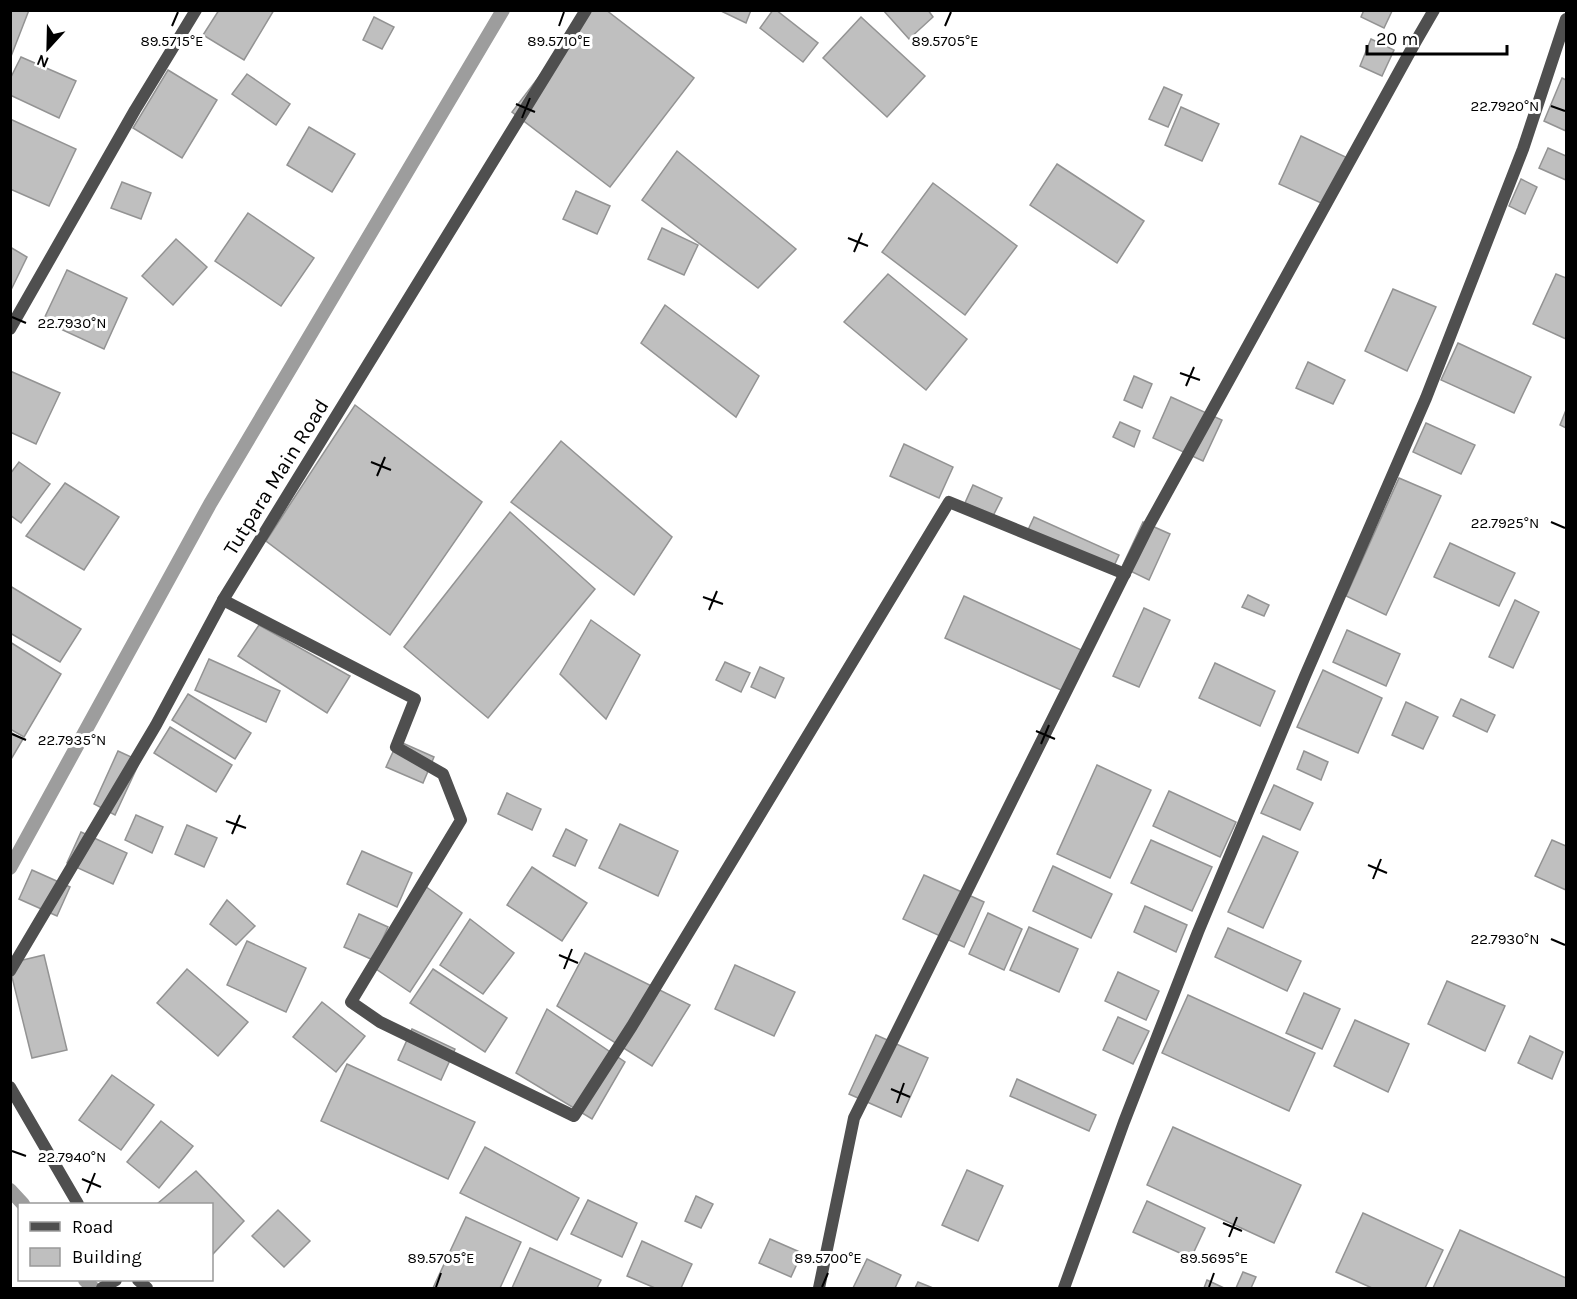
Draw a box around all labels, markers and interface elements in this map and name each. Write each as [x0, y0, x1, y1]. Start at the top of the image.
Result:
north arrow [18, 18, 78, 78]
scale bar [1367, 18, 1506, 56]
text: 20 m [1376, 28, 1418, 50]
text: 89.5715°E [140, 32, 204, 50]
text: 89.5710°E [527, 32, 591, 50]
text: 89.5705°E [911, 32, 979, 50]
text: N [34, 50, 51, 72]
text: 22.7920°N [1471, 97, 1539, 115]
text: 22.7930°N [38, 314, 106, 332]
street label: Tutpara Main Road [218, 395, 334, 559]
text: 22.7925°N [1471, 514, 1539, 532]
text: 22.7935°N [38, 731, 106, 749]
text: 22.7930°N [1471, 930, 1539, 948]
text: 22.7940°N [38, 1148, 106, 1166]
legend [18, 1203, 213, 1281]
text: Road [72, 1216, 113, 1238]
text: Building [72, 1246, 142, 1268]
text: 89.5705°E [407, 1249, 475, 1267]
text: 89.5700°E [794, 1249, 862, 1267]
text: 89.5695°E [1180, 1249, 1248, 1267]

